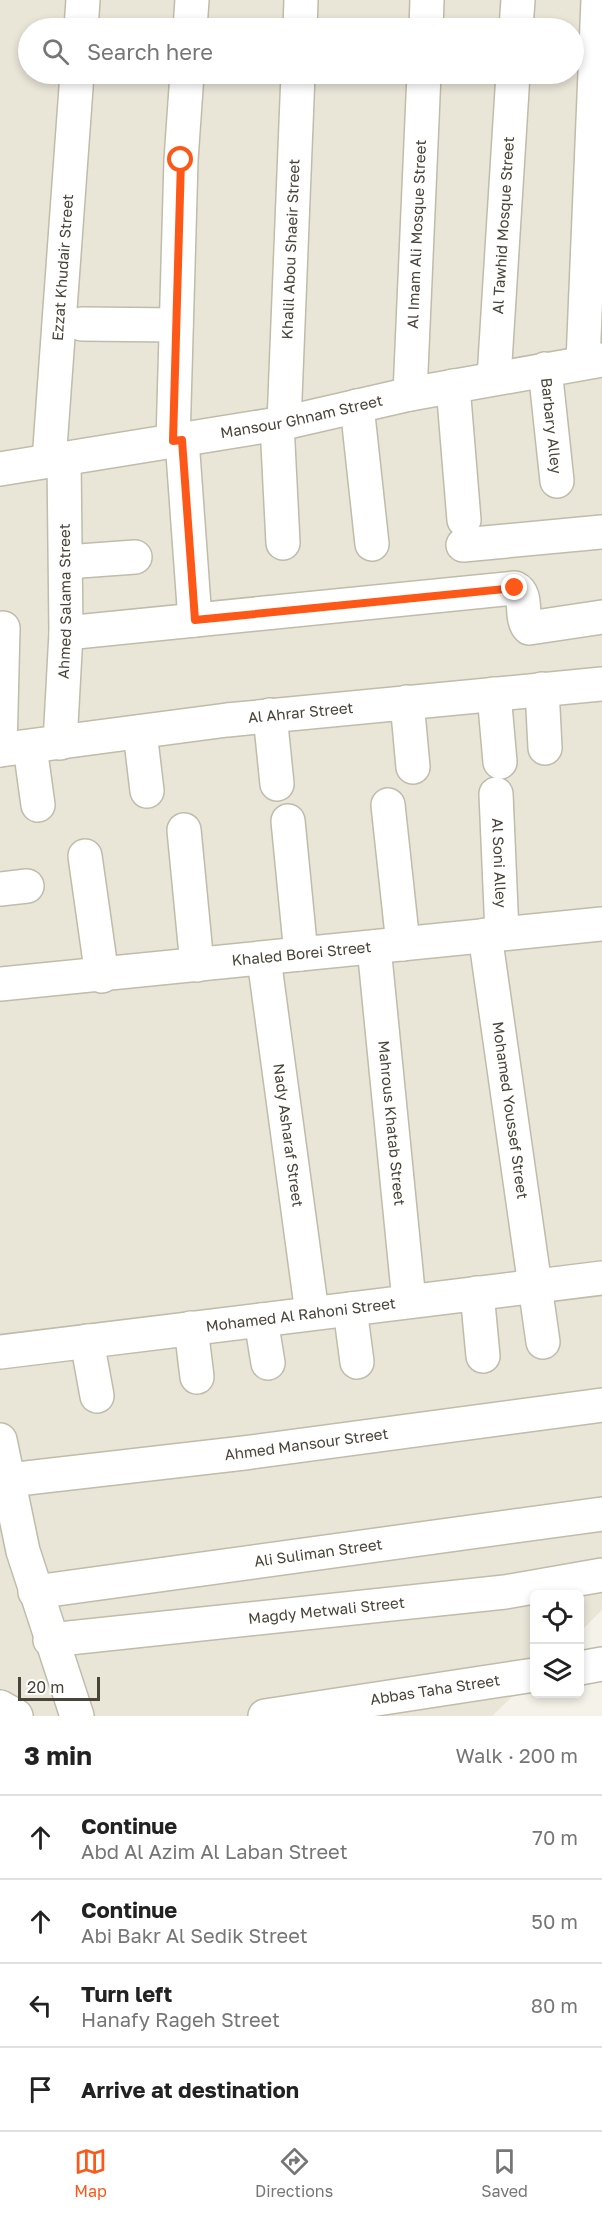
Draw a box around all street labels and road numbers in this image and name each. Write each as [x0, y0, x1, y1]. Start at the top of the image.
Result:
street label: Al Tawhid Mosque Street [488, 136, 517, 315]
street label: Al Imam Ali Mosque Street [403, 139, 429, 329]
street label: Khalil Abou Shaeir Street [277, 158, 303, 340]
street label: Ezzat Khudair Street [48, 193, 76, 342]
street label: Barbary Alley [538, 377, 566, 475]
street label: Mansour Ghnam Street [219, 391, 384, 441]
street label: Ahmed Salama Street [54, 523, 74, 679]
street label: Al Ahrar Street [247, 698, 354, 726]
street label: Al Soni Alley [489, 818, 511, 909]
street label: Khaled Borei Street [231, 937, 372, 969]
street label: Mohamed Youssef Street [489, 1020, 533, 1200]
street label: Mahrous Khatab Street [375, 1040, 410, 1207]
street label: Nady Asharaf Street [270, 1062, 308, 1208]
street label: Mohamed Al Rahoni Street [205, 1293, 397, 1335]
street label: Ahmed Mansour Street [223, 1424, 389, 1463]
street label: Ali Suliman Street [253, 1534, 383, 1570]
street label: Magdy Metwali Street [247, 1593, 405, 1627]
street label: Abbas Taha Street [369, 1670, 501, 1708]

